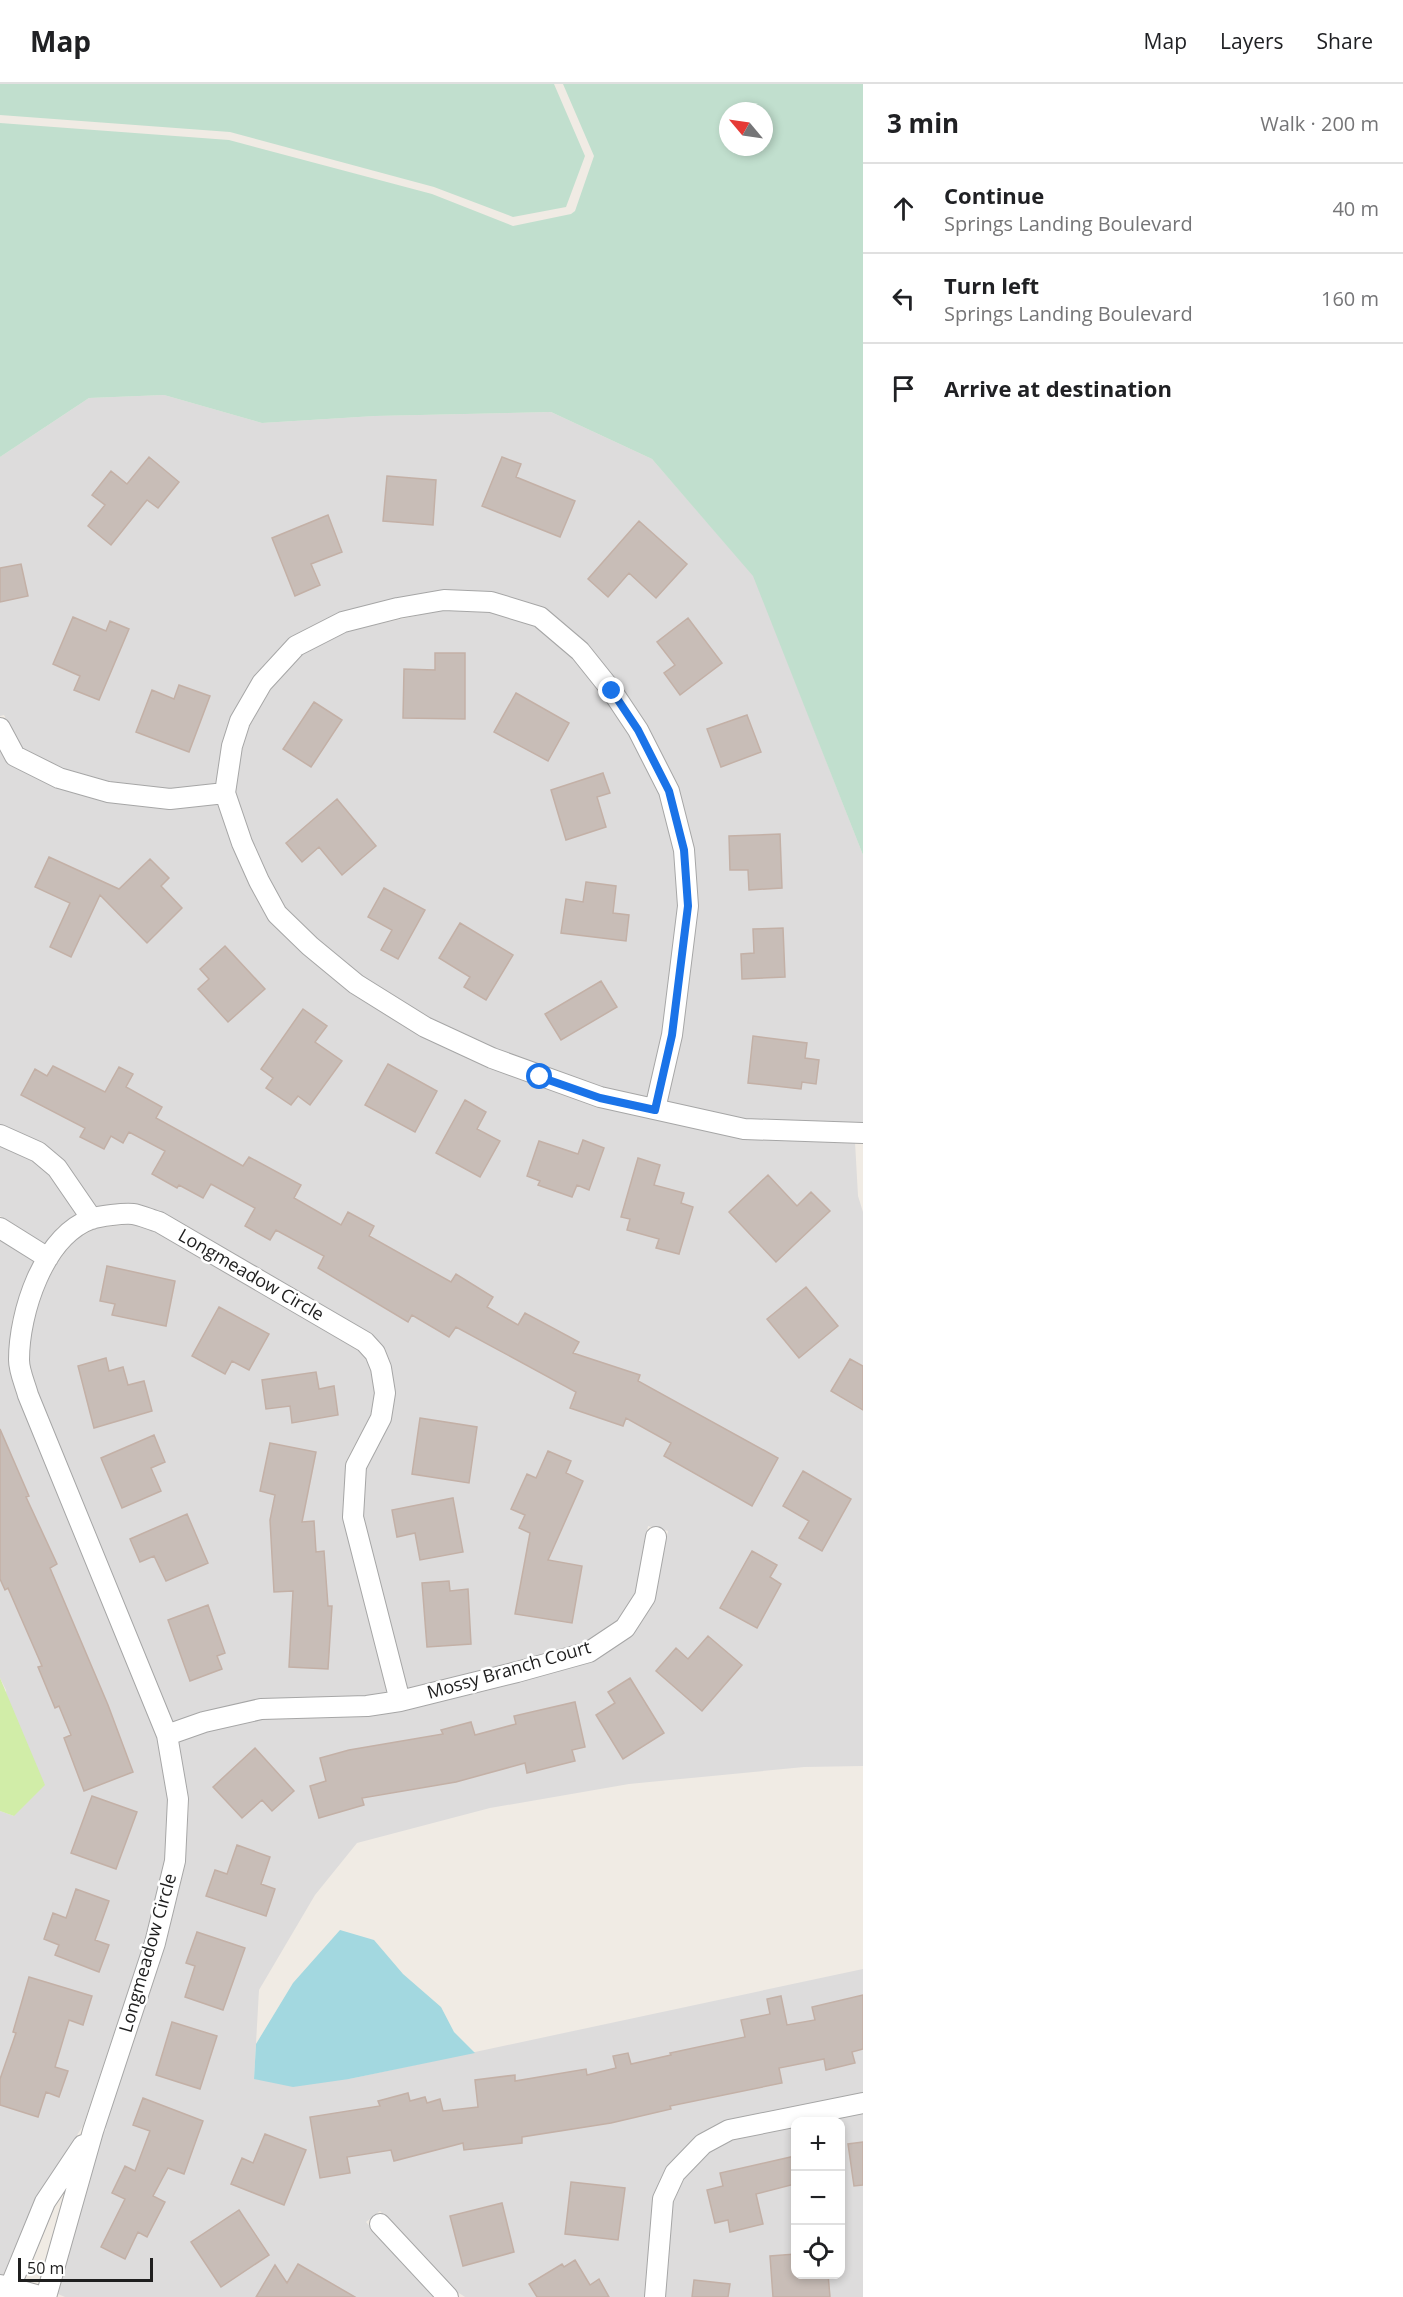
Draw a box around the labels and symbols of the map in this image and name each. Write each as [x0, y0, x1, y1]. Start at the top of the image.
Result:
north arrow [719, 102, 773, 156]
route end [598, 677, 624, 703]
route start [526, 1063, 552, 1089]
street label: Longmeadow Circle [174, 1223, 329, 1326]
street label: Mossy Branch Court [424, 1634, 593, 1704]
street label: Longmeadow Circle [113, 1870, 181, 2035]
scale bar [18, 2255, 153, 2282]

